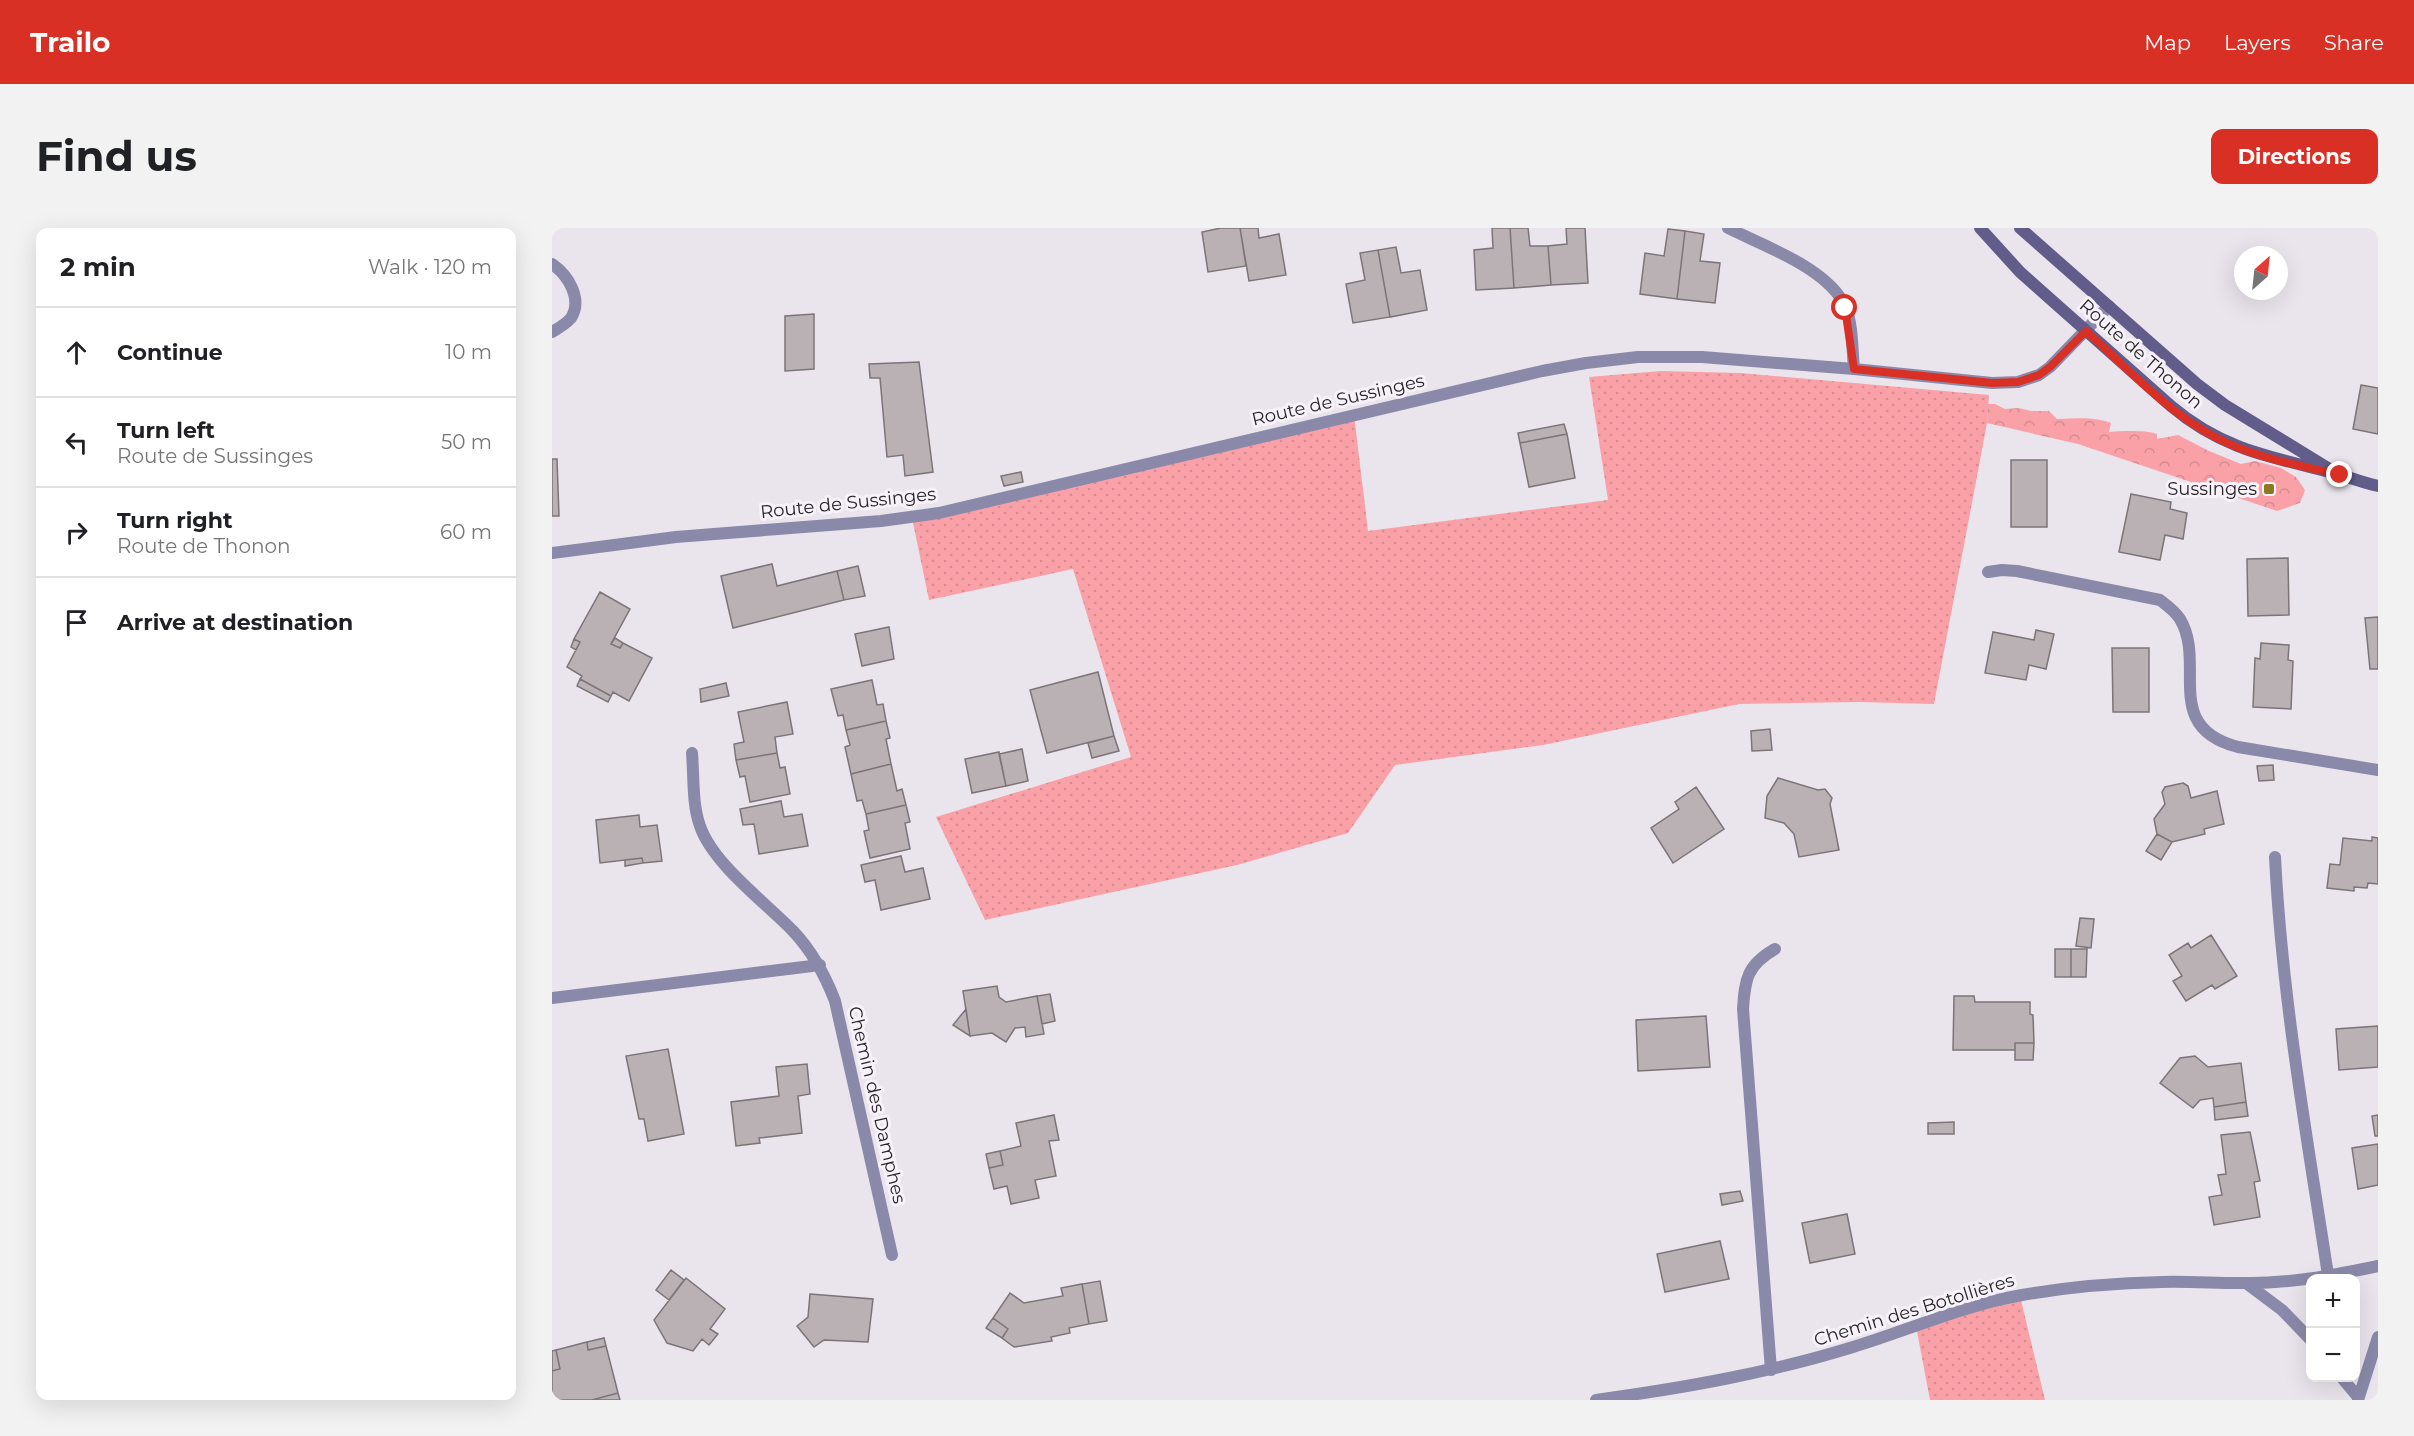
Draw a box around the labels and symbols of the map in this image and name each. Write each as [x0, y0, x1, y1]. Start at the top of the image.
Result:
north arrow [2234, 246, 2288, 300]
route start [1831, 294, 1857, 320]
street label: Route de Thonon [2075, 294, 2207, 414]
street label: Route de Sussinges [1250, 369, 1427, 431]
route end [2326, 461, 2352, 487]
place label: Sussinges [2167, 478, 2257, 500]
marker: Sussinges [2262, 482, 2276, 496]
street label: Route de Sussinges [759, 483, 937, 523]
street label: Chemin des Damphes [844, 1004, 910, 1206]
street label: Chemin des Botollières [1811, 1269, 2017, 1351]

